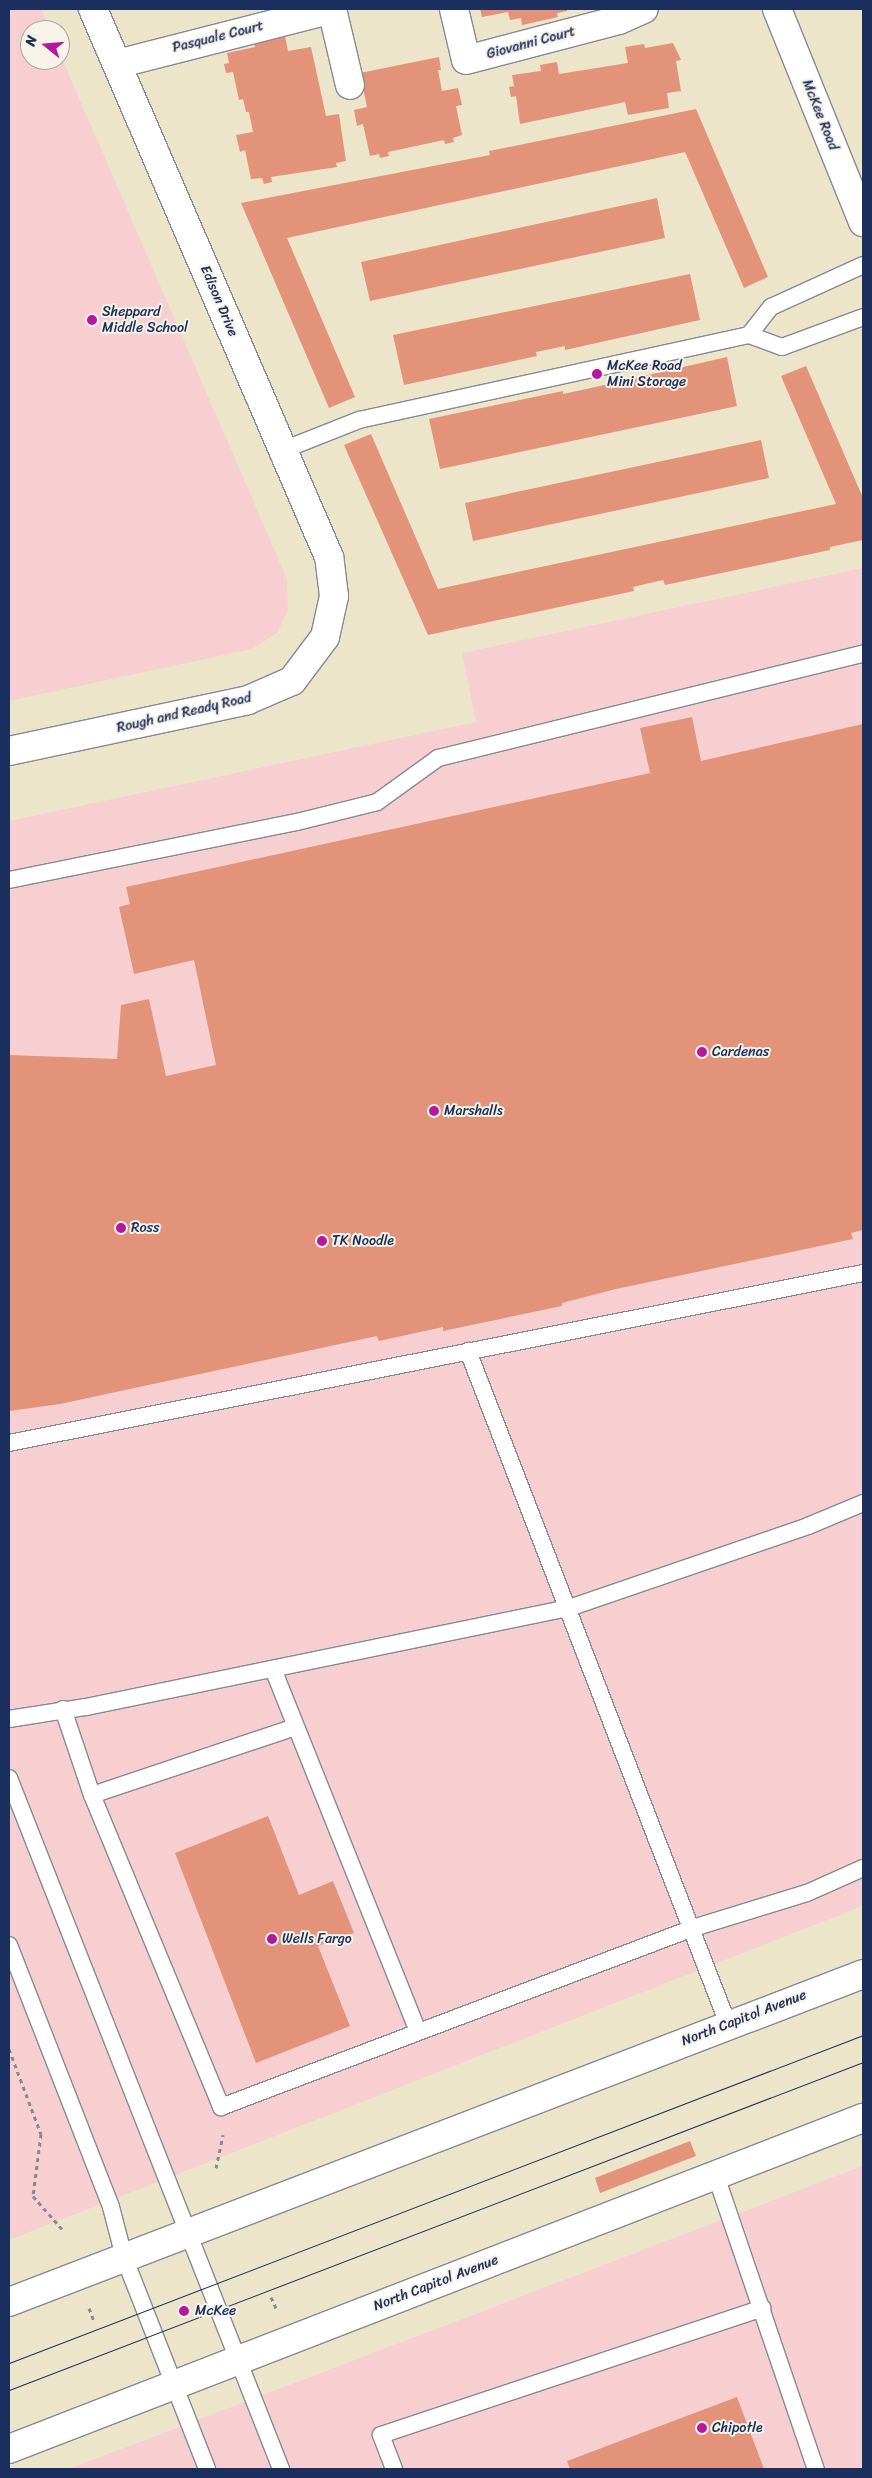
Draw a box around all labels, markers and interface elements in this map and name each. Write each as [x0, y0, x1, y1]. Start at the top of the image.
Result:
street label: Pasquale Court [171, 18, 265, 56]
north arrow [20, 20, 70, 70]
street label: Giovanni Court [485, 23, 577, 63]
text: N [18, 32, 45, 49]
street label: McKee Road [798, 77, 842, 153]
street label: Edison Drive [197, 263, 241, 339]
place label: Sheppard Middle School [102, 304, 188, 336]
marker: Sheppard Middle School [86, 314, 98, 326]
place label: McKee Road Mini Storage [607, 358, 686, 391]
marker: McKee Road Mini Storage [591, 368, 603, 380]
street label: Rough and Ready Road [115, 689, 253, 737]
place label: Cardenas [712, 1044, 769, 1060]
marker: Cardenas [696, 1046, 708, 1058]
place label: Marshalls [444, 1103, 503, 1119]
marker: Marshalls [428, 1105, 440, 1117]
place label: Ross [131, 1220, 159, 1236]
marker: Ross [115, 1222, 127, 1234]
place label: TK Noodle [332, 1233, 394, 1249]
marker: TK Noodle [316, 1235, 328, 1247]
place label: Wells Fargo [282, 1931, 352, 1947]
marker: Wells Fargo [266, 1933, 278, 1945]
street label: North Capitol Avenue [679, 1986, 809, 2050]
street label: North Capitol Avenue [371, 2251, 501, 2315]
place label: McKee [195, 2303, 236, 2319]
marker: McKee [177, 2304, 191, 2318]
place label: Chipotle [712, 2420, 763, 2436]
marker: Chipotle [696, 2422, 708, 2434]

